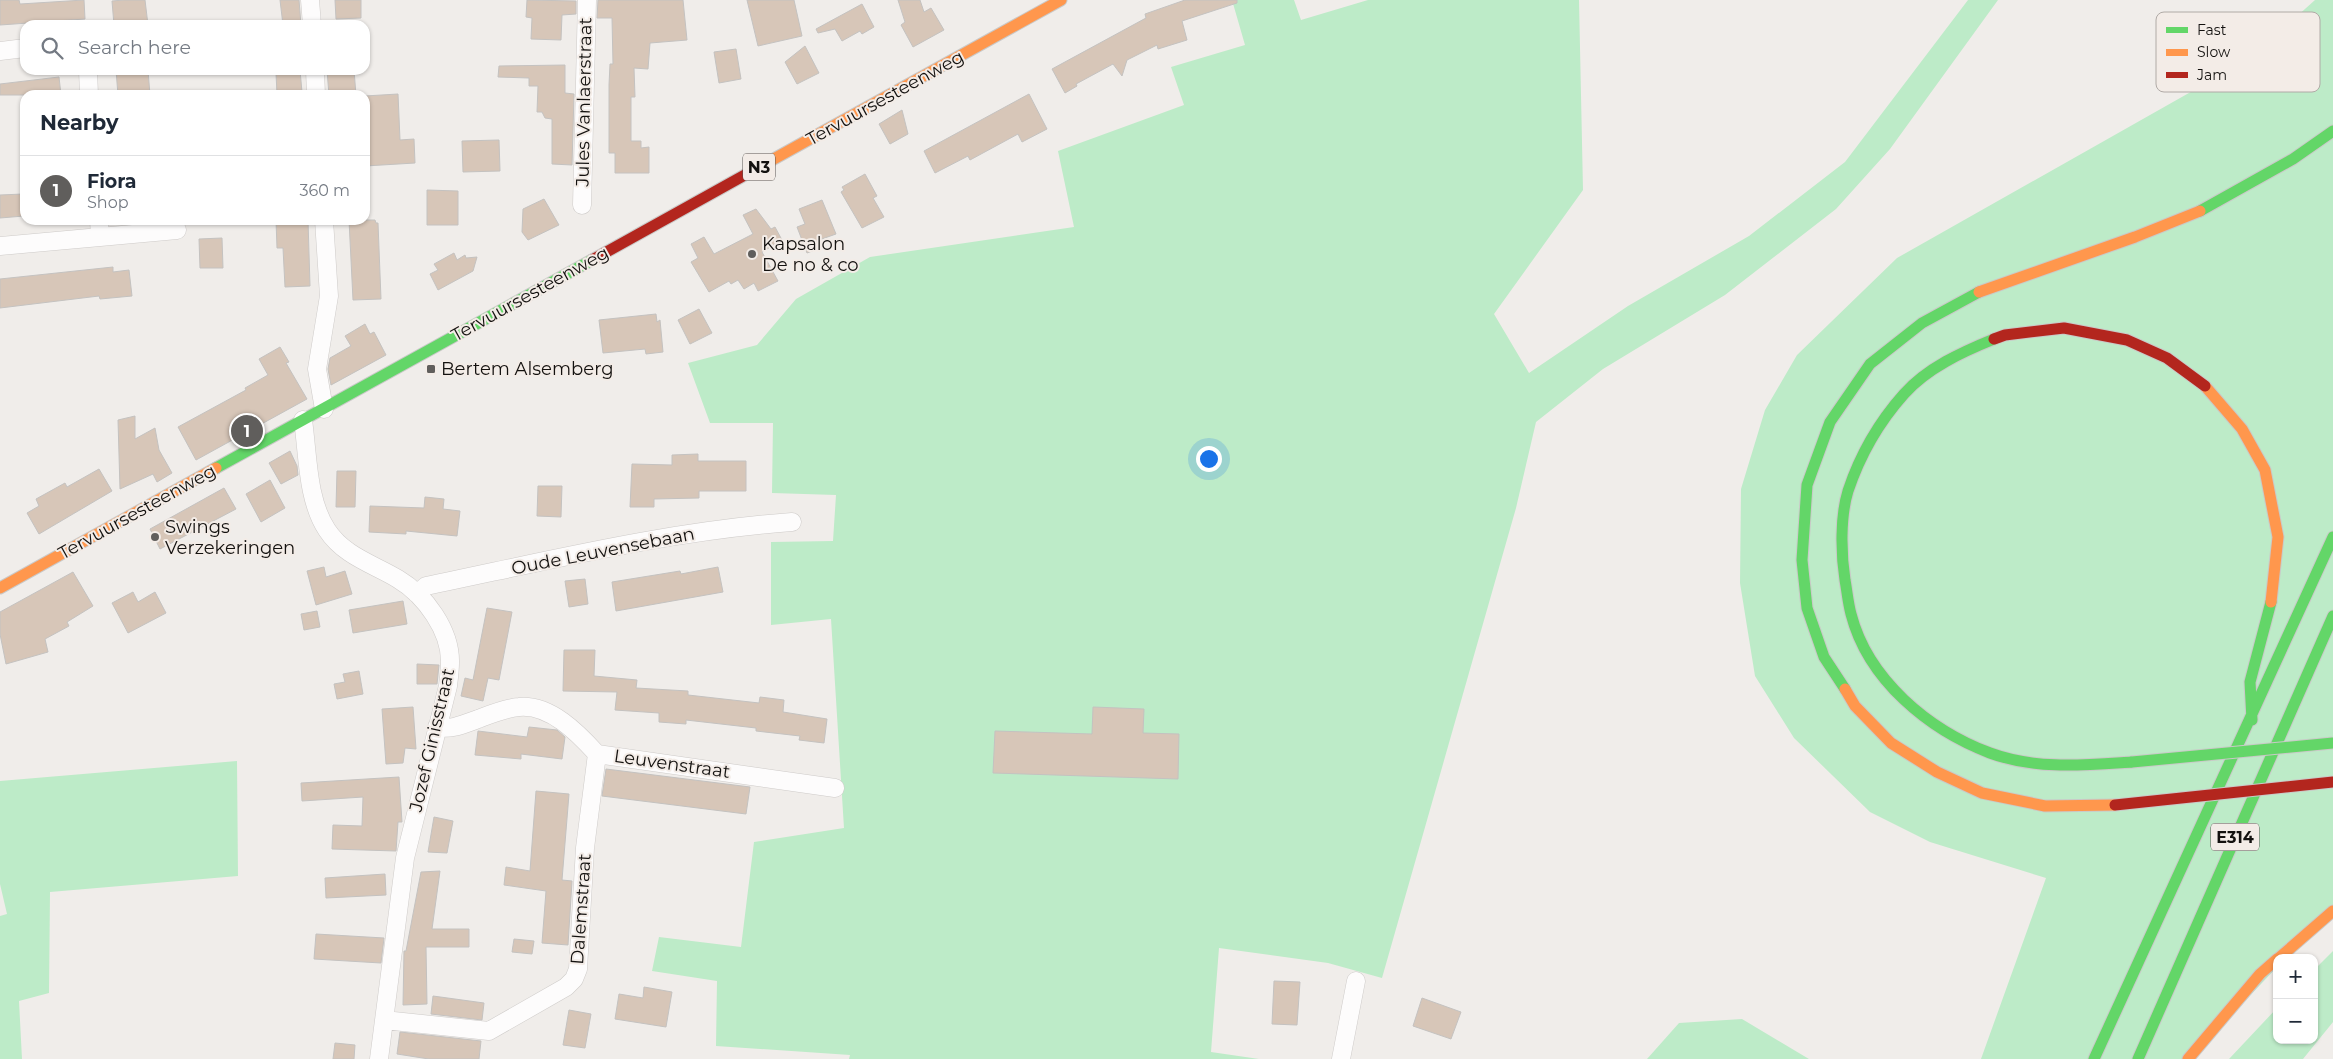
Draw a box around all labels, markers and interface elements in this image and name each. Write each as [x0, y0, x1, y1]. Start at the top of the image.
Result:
legend [2156, 12, 2320, 92]
street label: Jules Vanlaerstraat [572, 17, 596, 188]
search box [20, 20, 370, 75]
text: Fast [2197, 21, 2227, 39]
icon: search [38, 34, 66, 62]
text: Search here [78, 36, 191, 59]
text: Slow [2197, 43, 2231, 61]
street label: Tervuursesteenweg [802, 46, 968, 150]
text: Jam [2196, 66, 2227, 84]
text: Nearby [40, 110, 119, 135]
road number: N3 [743, 154, 775, 180]
text: Fiora [87, 170, 136, 193]
text: 1 [53, 181, 59, 200]
text: 360 m [299, 181, 350, 200]
text: Shop [87, 193, 129, 212]
place label: Kapsalon De no & co [762, 233, 859, 276]
street label: Tervuursesteenweg [447, 242, 613, 346]
marker: Kapsalon De no & co [746, 248, 758, 260]
place label: Bertem Alsemberg [441, 358, 613, 380]
marker: Bertem Alsemberg [425, 363, 437, 375]
pin: 1 [231, 412, 263, 450]
your location [1196, 446, 1222, 472]
street label: Tervuursesteenweg [54, 460, 220, 564]
place label: Swings Verzekeringen [165, 516, 295, 559]
street label: Oude Leuvensebaan [510, 522, 696, 580]
marker: Swings Verzekeringen [149, 531, 161, 543]
street label: Jozef Ginisstraat [405, 666, 459, 815]
street label: Leuvenstraat [612, 745, 732, 783]
road number: E314 [2211, 824, 2259, 850]
street label: Dalemstraat [566, 853, 596, 965]
map controls [2273, 954, 2318, 1044]
button: + [2273, 954, 2318, 999]
button: − [2273, 999, 2318, 1044]

